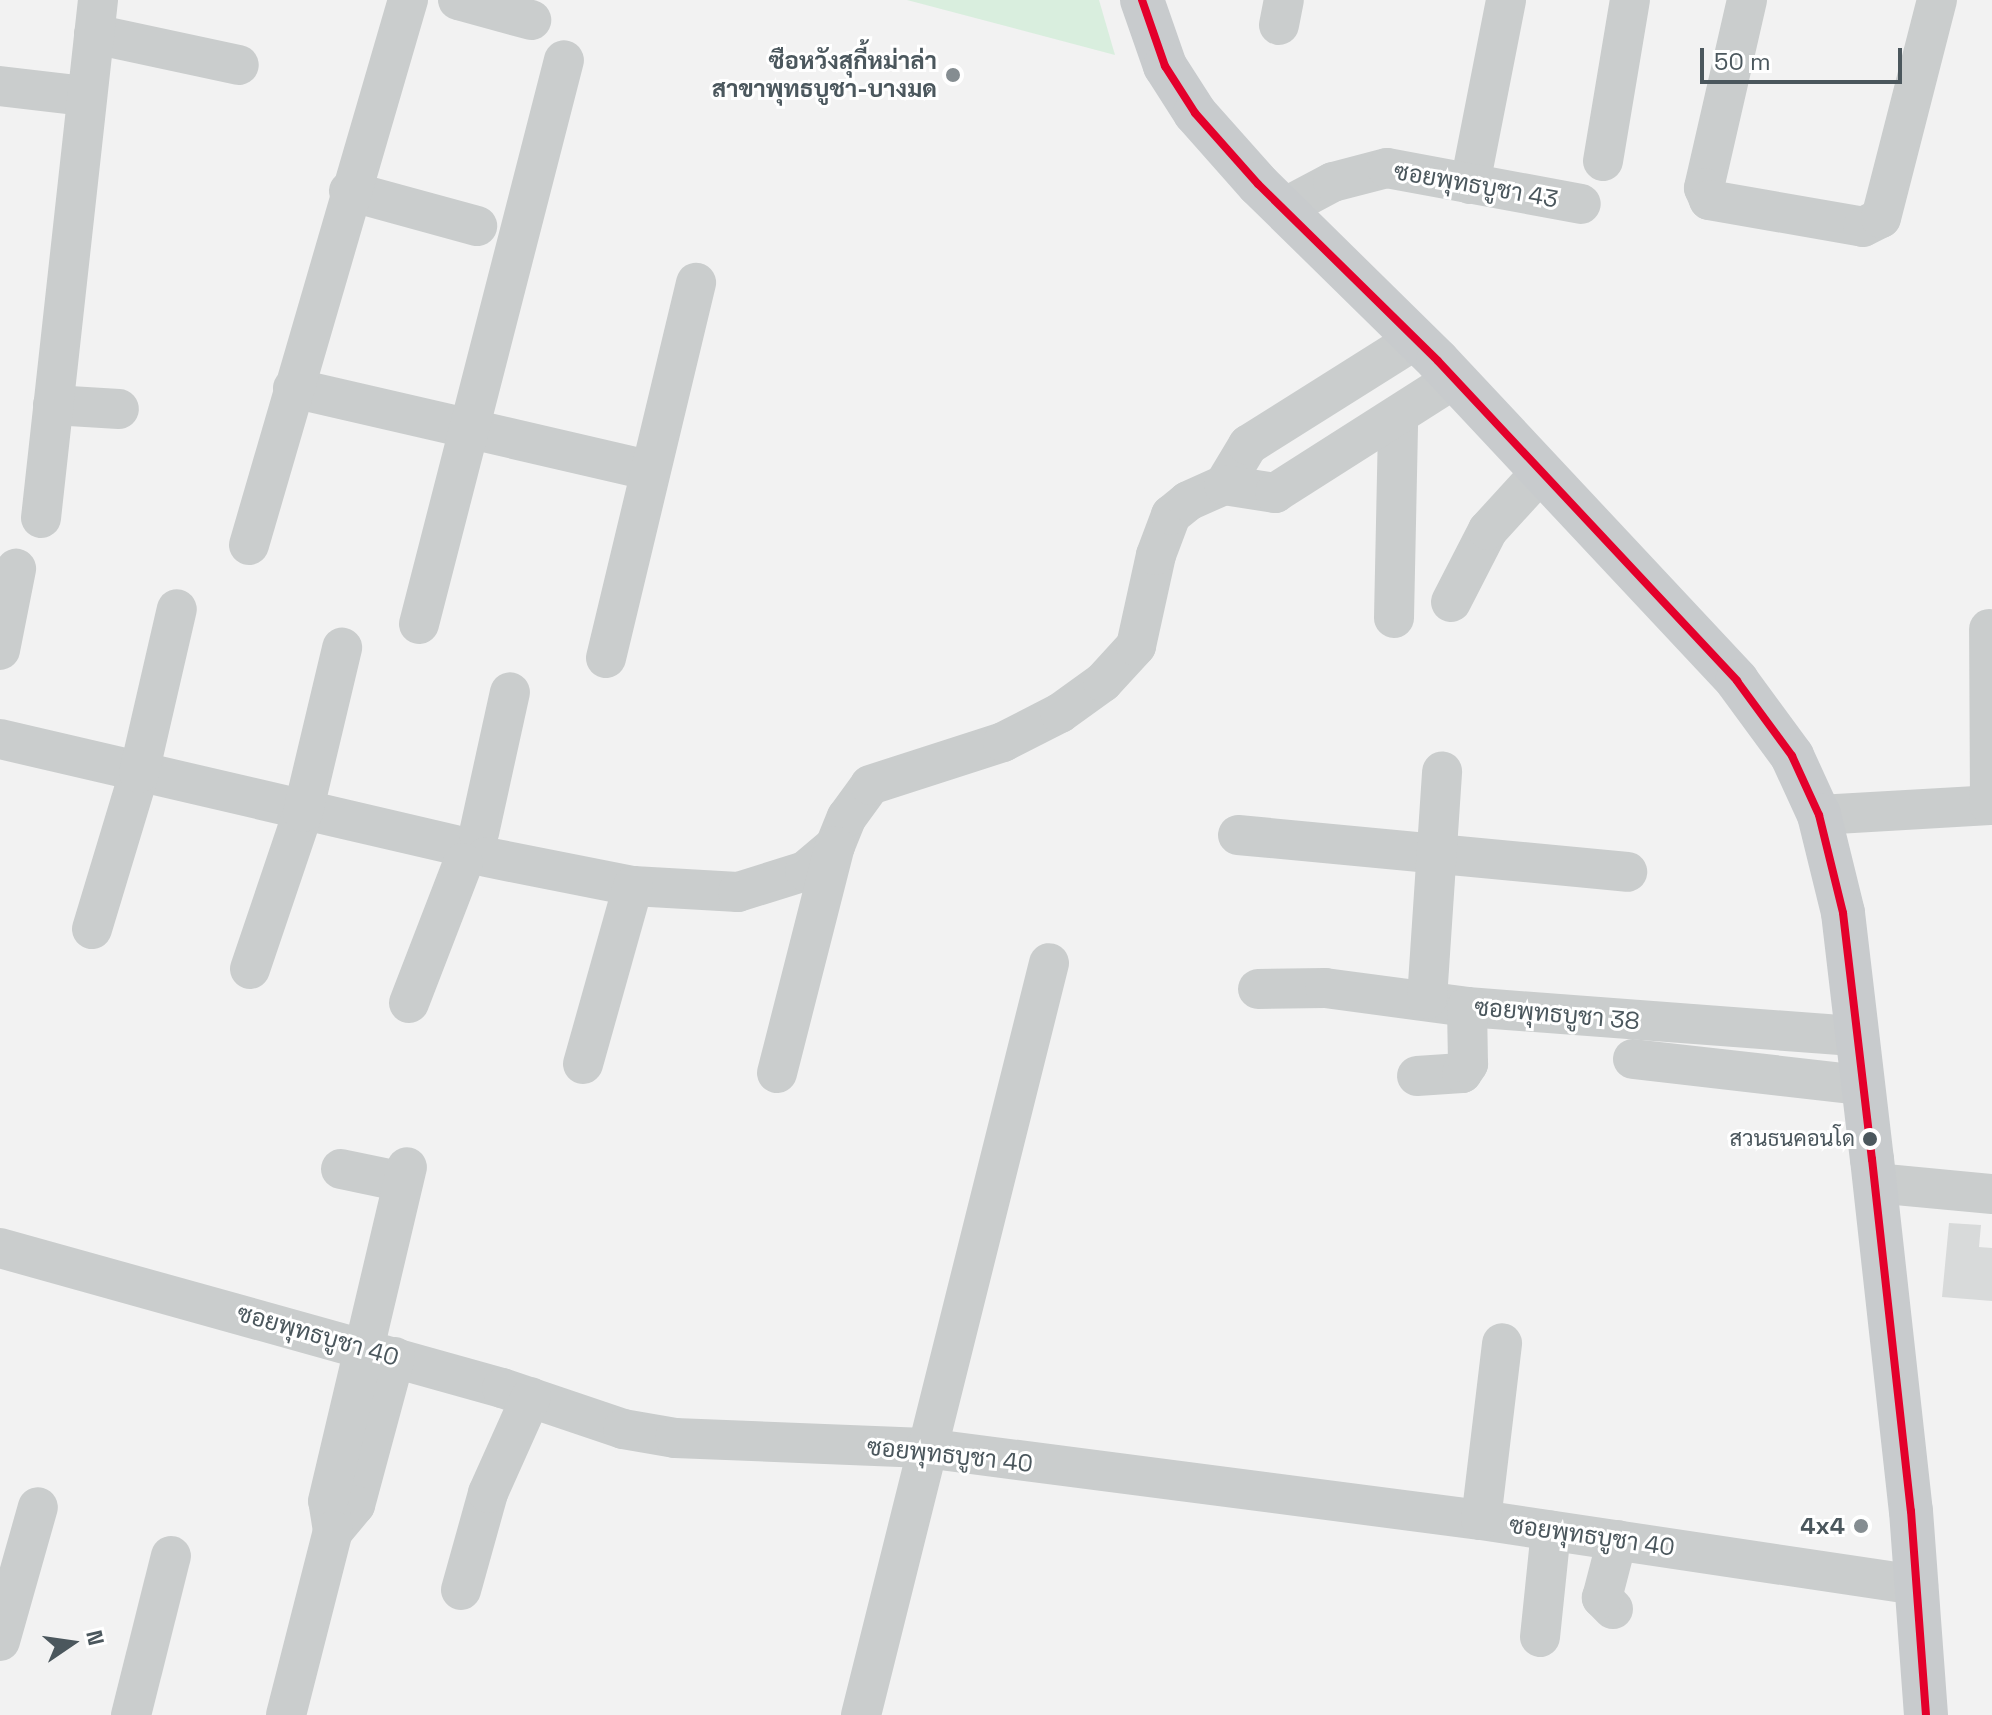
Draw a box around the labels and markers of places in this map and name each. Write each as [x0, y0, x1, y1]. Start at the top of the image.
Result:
place label: ซือหวังสุกี้หม่าล่า สาขาพุทธบูชา-บางมด [712, 47, 937, 103]
marker: ซือหวังสุกี้หม่าล่า สาขาพุทธบูชา-บางมด [944, 66, 962, 84]
place label: สวนธนคอนโด [1729, 1126, 1855, 1152]
marker: สวนธนคอนโด [1862, 1131, 1878, 1147]
place label: 4x4 [1800, 1512, 1845, 1540]
marker: 4x4 [1852, 1517, 1870, 1535]

